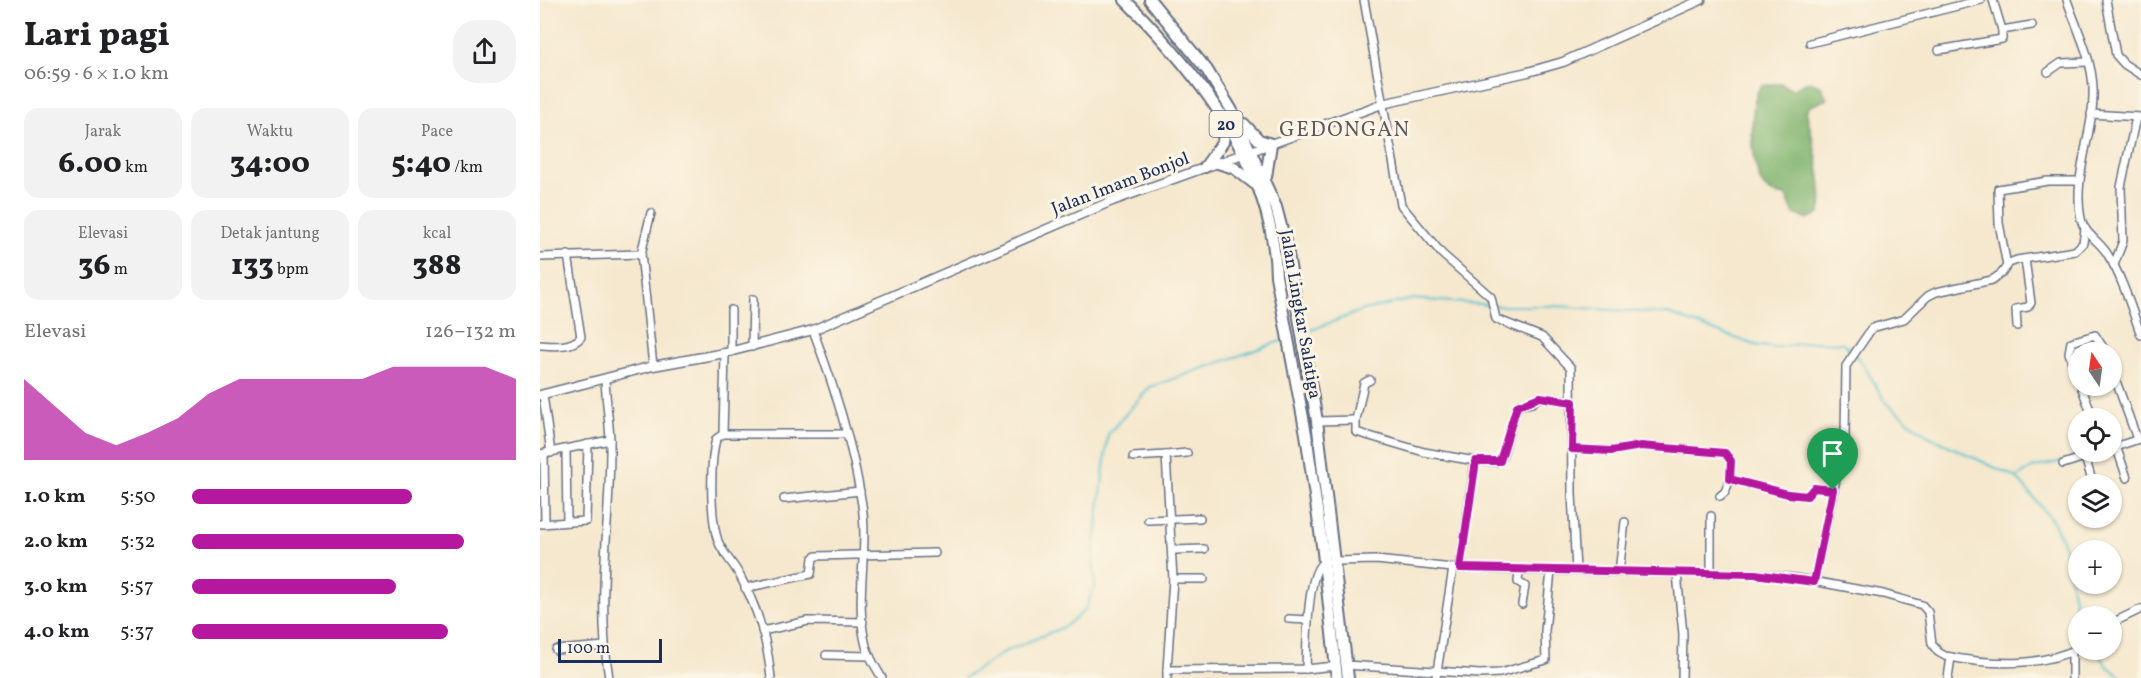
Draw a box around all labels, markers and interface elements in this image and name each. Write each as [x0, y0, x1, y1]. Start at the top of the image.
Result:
text: Lari pagi [24, 14, 170, 60]
button: share [453, 20, 516, 83]
text: 06:59 · 6 × 1.0 km [24, 60, 169, 88]
road number: 20 [1210, 111, 1242, 137]
district label: GEDONGAN [1279, 116, 1411, 145]
text: Jarak [85, 121, 121, 143]
text: Waktu [247, 121, 293, 143]
text: Pace [421, 121, 453, 143]
text: 6.00 [58, 143, 122, 185]
text: 34:00 [230, 143, 310, 185]
text: 5:40 [391, 143, 451, 185]
street label: Jalan Imam Bonjol [1048, 147, 1193, 222]
text: km [122, 157, 148, 179]
text: /km [451, 157, 483, 179]
text: Elevasi [78, 223, 128, 245]
text: Detak jantung [220, 223, 320, 245]
text: kcal [423, 223, 451, 245]
street label: Jalan Lingkar Salatiga [1272, 227, 1327, 401]
text: 36 [78, 245, 110, 287]
text: 133 [231, 245, 274, 287]
text: 388 [413, 245, 461, 287]
text: m [110, 259, 128, 281]
text: bpm [274, 259, 309, 281]
text: Elevasi [24, 318, 86, 346]
text: 126–132 m [425, 318, 516, 346]
north arrow [2068, 342, 2122, 396]
map controls [2068, 342, 2122, 660]
button: locate [2068, 408, 2122, 462]
pin [1807, 428, 1858, 490]
icon: arrive [1816, 437, 1849, 470]
button: layers [2068, 474, 2122, 528]
text: 1.0 km [24, 483, 86, 511]
text: 5:50 [120, 483, 156, 511]
text: 2.0 km [24, 528, 88, 556]
text: 5:32 [120, 528, 155, 556]
button: + [2068, 540, 2122, 594]
text: 3.0 km [24, 573, 88, 601]
text: 5:57 [120, 573, 154, 601]
button: − [2068, 606, 2122, 660]
text: 4.0 km [24, 618, 90, 646]
text: 5:37 [120, 618, 154, 646]
scale bar [558, 636, 662, 664]
text: 100 m [567, 638, 610, 660]

